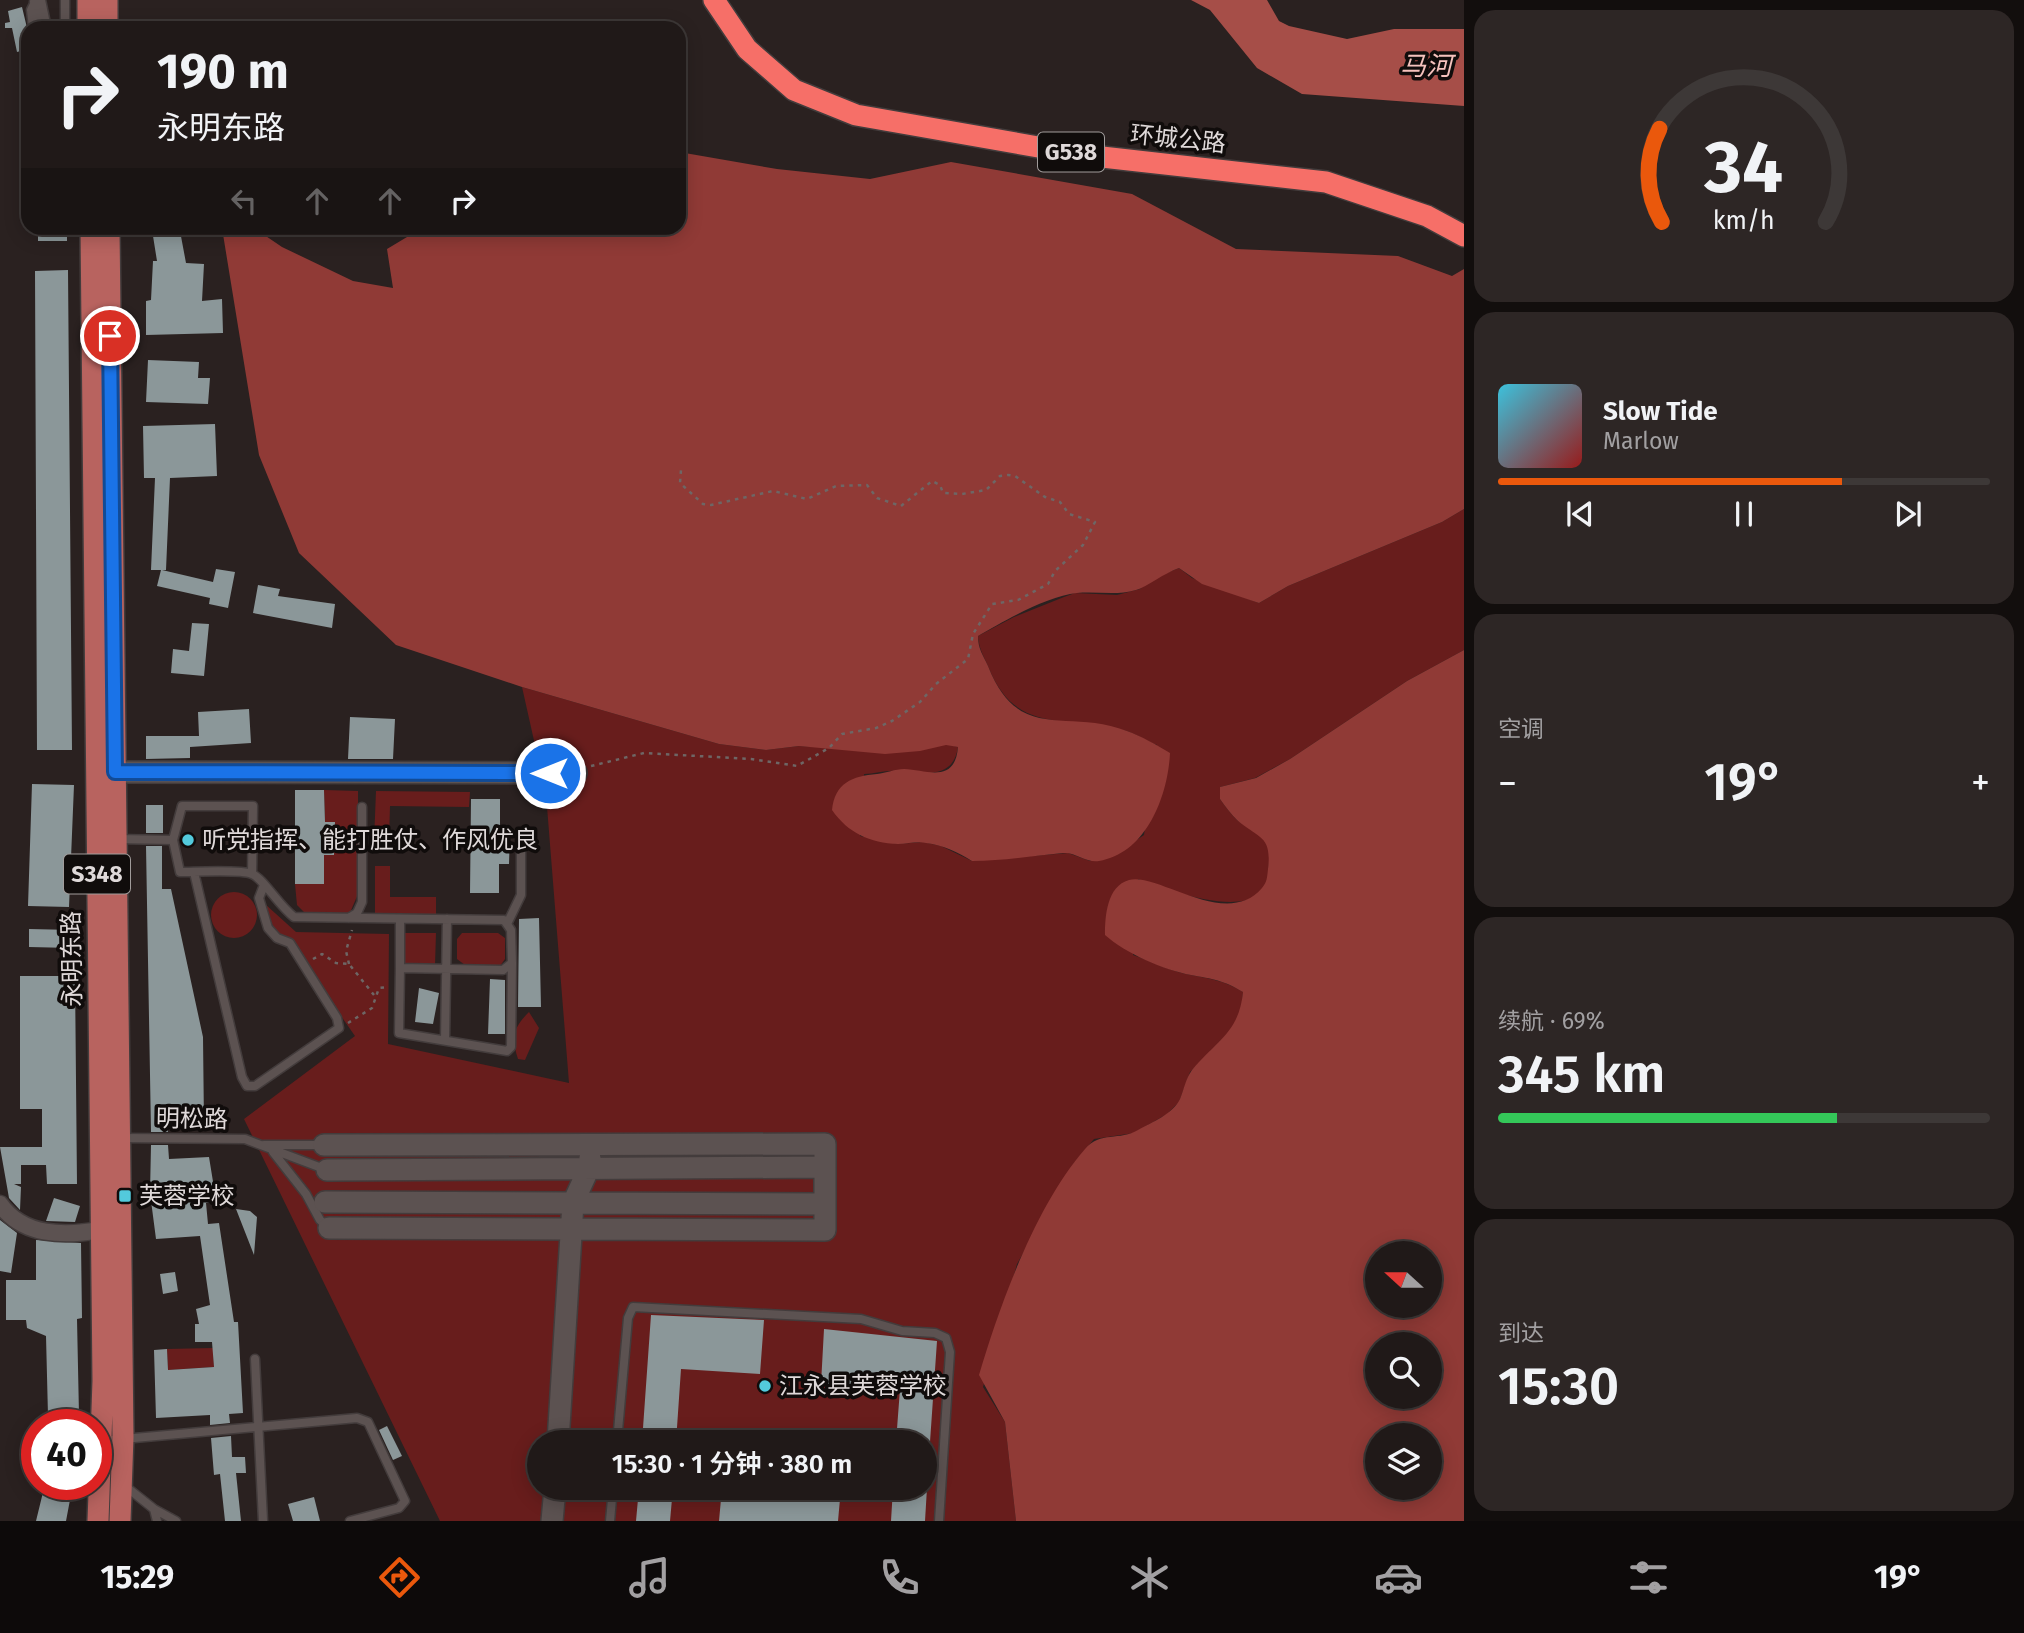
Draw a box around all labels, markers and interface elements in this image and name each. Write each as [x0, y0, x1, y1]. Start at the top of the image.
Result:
text: 190 m [157, 42, 289, 101]
icon: right [42, 49, 133, 140]
water label: 马河 [1400, 51, 1457, 82]
text: 永明东路 [157, 109, 285, 147]
street label: 环城公路 [1129, 120, 1227, 158]
text: 34 [1704, 124, 1783, 211]
road number: G538 [1038, 132, 1104, 172]
icon: left [225, 182, 263, 220]
icon: ahead [298, 182, 336, 220]
icon: ahead [371, 182, 409, 220]
icon: right [444, 182, 482, 220]
text: km/h [1713, 206, 1775, 236]
pin [80, 306, 140, 366]
icon: arrive [91, 317, 129, 355]
text: Slow Tide [1603, 396, 1718, 427]
text: Marlow [1603, 427, 1679, 455]
icon: previous [1561, 495, 1599, 533]
icon: pause [1725, 495, 1763, 533]
icon: next [1889, 495, 1927, 533]
text: 空调 [1498, 715, 1544, 743]
position arrow [513, 736, 587, 810]
text: 19° [1704, 751, 1784, 814]
text: − [1498, 760, 1517, 806]
text: + [1971, 760, 1990, 806]
place label: 听党指挥、能打胜仗、作风优良 [202, 826, 538, 854]
marker: 听党指挥、能打胜仗、作风优良 [180, 832, 196, 848]
road number: S348 [64, 854, 130, 894]
street label: 永明东路 [57, 911, 87, 1007]
text: 续航 · 69% [1498, 1007, 1605, 1035]
text: 345 km [1498, 1043, 1665, 1106]
street label: 明松路 [156, 1104, 228, 1134]
place label: 芙蓉学校 [139, 1182, 235, 1210]
marker: 芙蓉学校 [117, 1188, 133, 1204]
north arrow [1365, 1241, 1442, 1318]
map controls [1365, 1241, 1442, 1500]
text: 到达 [1498, 1319, 1544, 1347]
button: search [1365, 1332, 1442, 1409]
text: 15:30 [1498, 1355, 1619, 1418]
place label: 江永县芙蓉学校 [779, 1372, 947, 1400]
marker: 江永县芙蓉学校 [757, 1378, 773, 1394]
speed limit sign: 40 [21, 1409, 112, 1500]
button: layers [1365, 1423, 1442, 1500]
text: 15:30 · 1 分钟 · 380 m [612, 1449, 852, 1480]
icon: directions [375, 1553, 424, 1602]
icon: music [625, 1553, 674, 1602]
icon: phone [875, 1553, 924, 1602]
icon: climate [1125, 1553, 1174, 1602]
icon: car [1374, 1553, 1423, 1602]
icon: filters [1624, 1553, 1673, 1602]
text: 15:29 [100, 1558, 174, 1596]
text: 19° [1874, 1558, 1923, 1596]

